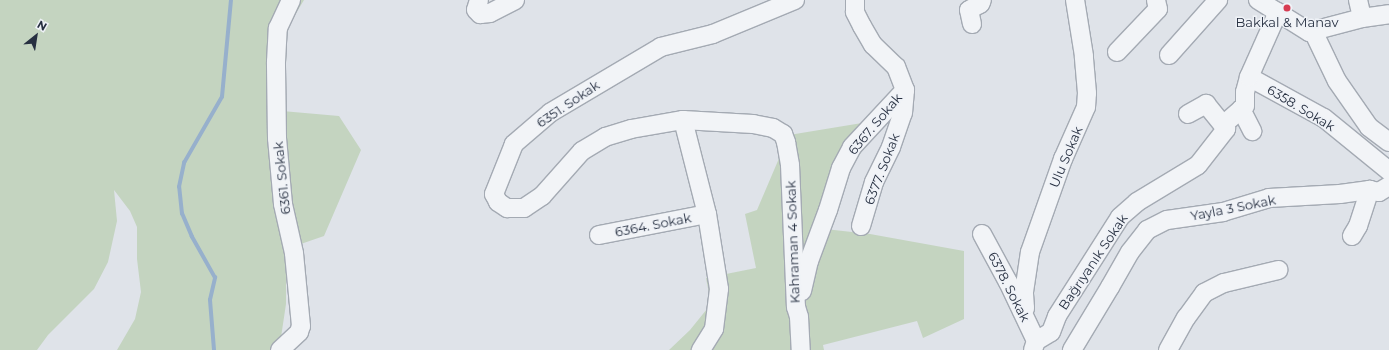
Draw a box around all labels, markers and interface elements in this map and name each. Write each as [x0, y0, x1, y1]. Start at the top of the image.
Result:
marker: Bakkal & Manav [1282, 3, 1292, 13]
place label: Bakkal & Manav [1235, 14, 1339, 30]
north arrow [16, 16, 56, 56]
text: N [35, 17, 49, 34]
street label: 6351. Sokak [534, 77, 602, 131]
street label: 6358. Sokak [1264, 82, 1338, 134]
street label: 6367. Sokak [845, 90, 905, 158]
street label: Ulu Sokak [1046, 124, 1086, 190]
street label: 6377. Sokak [861, 131, 903, 207]
street label: 6361. Sokak [270, 141, 294, 215]
street label: Kahraman 4 Sokak [783, 180, 803, 304]
street label: Yayla 3 Sokak [1189, 192, 1277, 224]
street label: 6364. Sokak [614, 210, 692, 240]
street label: Bağrıyanık Sokak [1055, 211, 1131, 313]
street label: 6378. Sokak [985, 249, 1033, 325]

